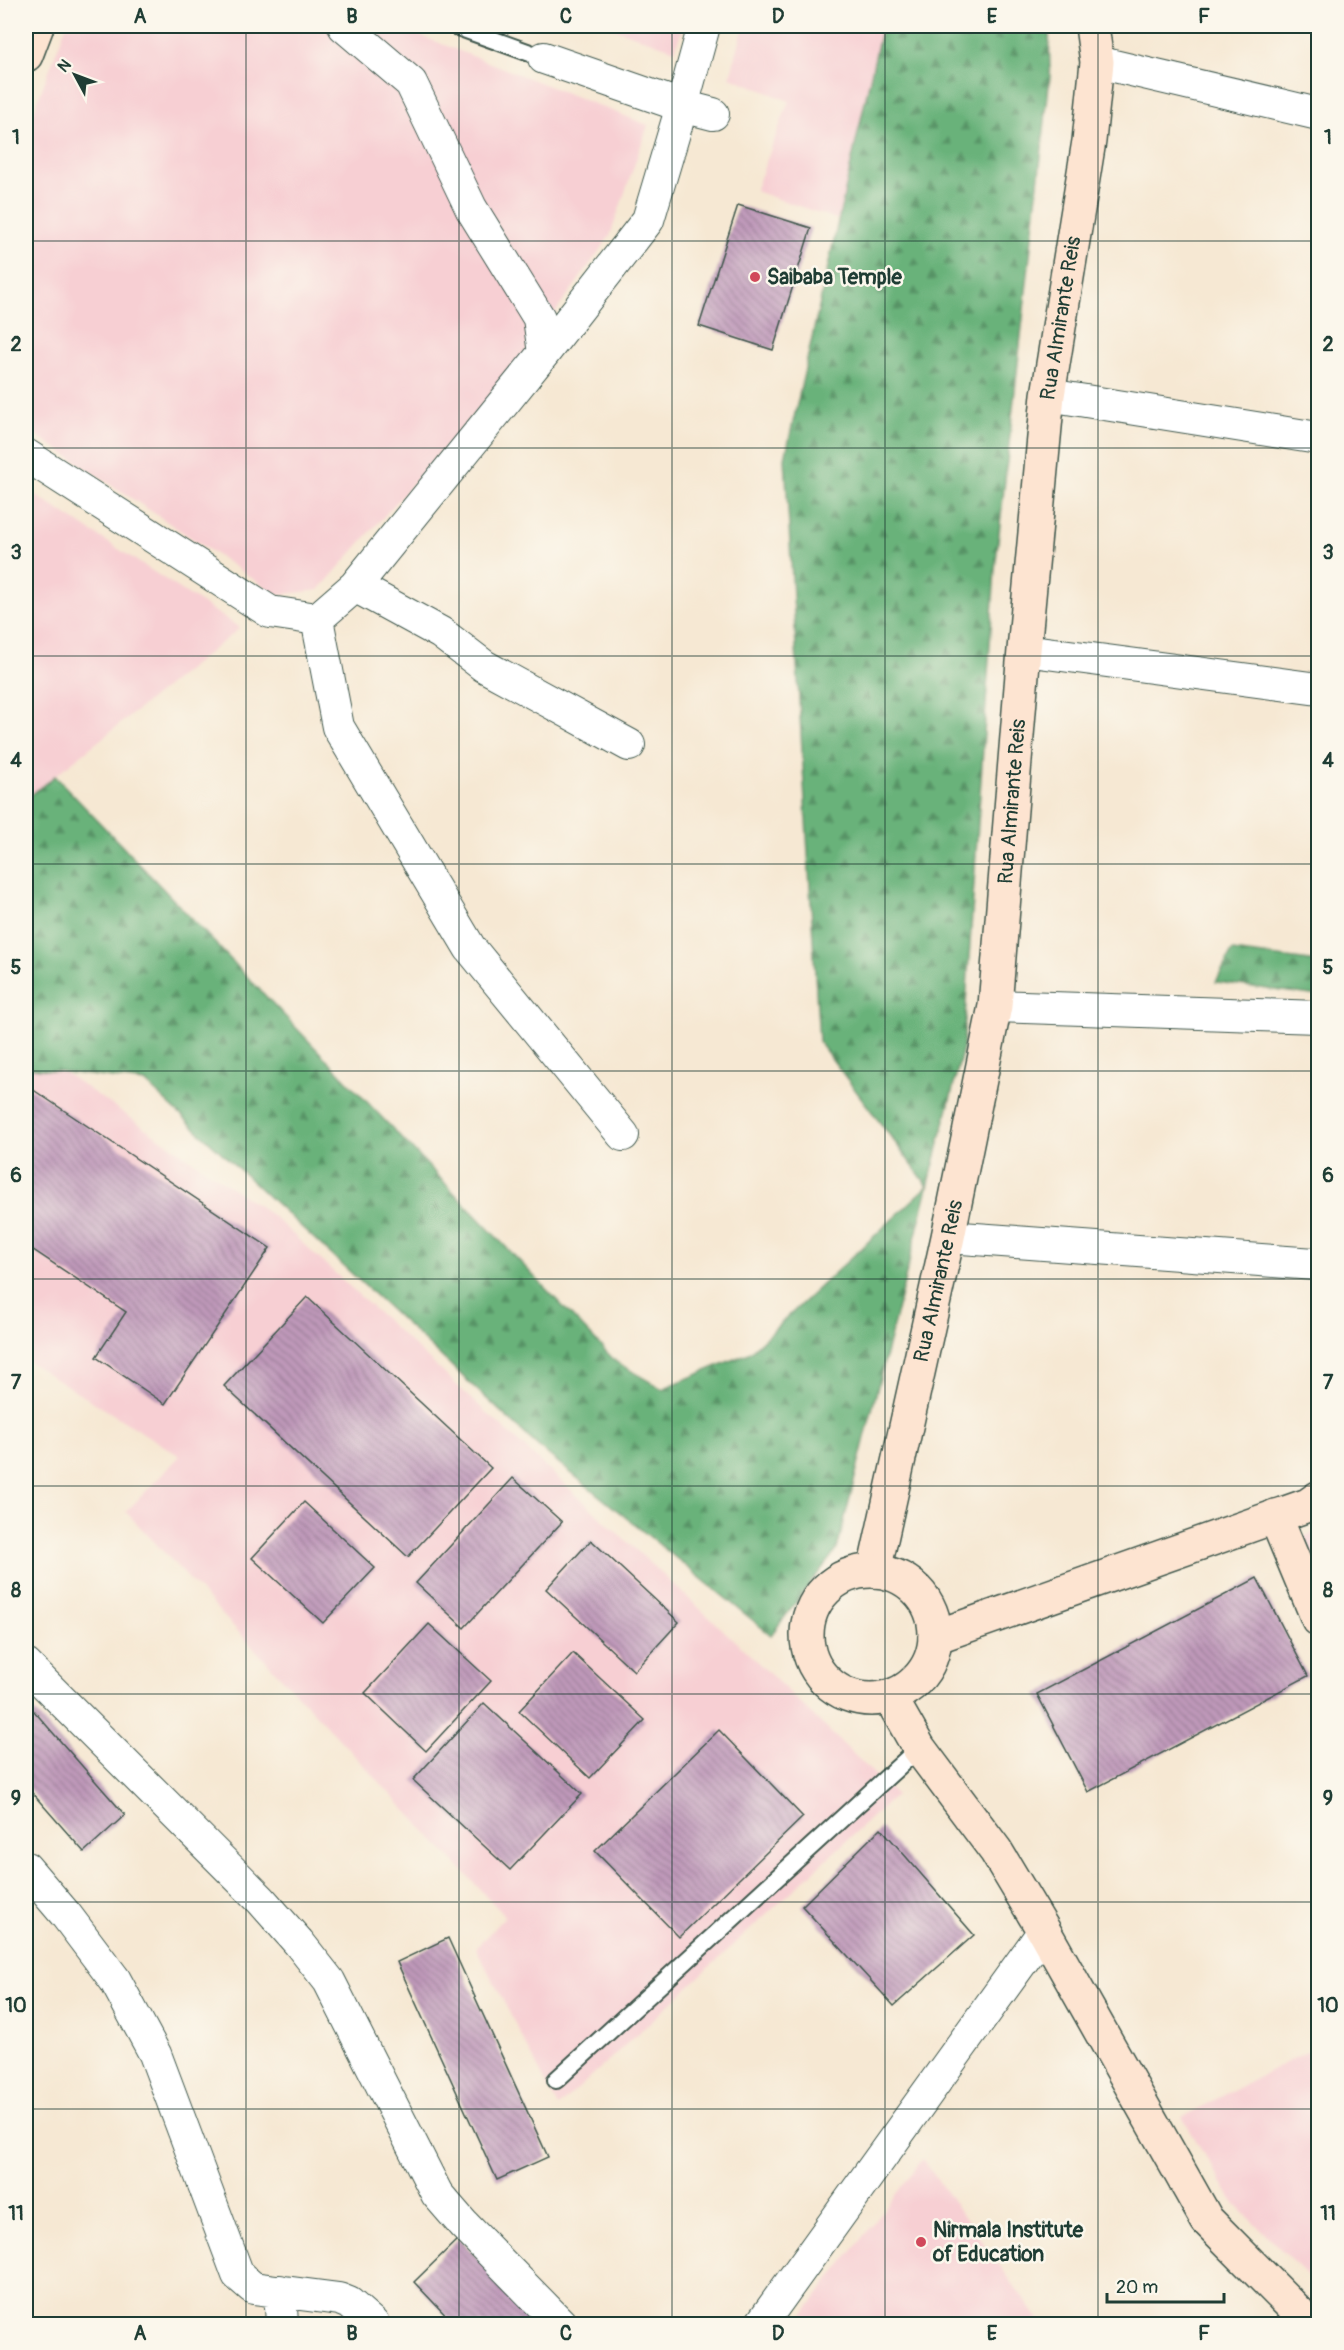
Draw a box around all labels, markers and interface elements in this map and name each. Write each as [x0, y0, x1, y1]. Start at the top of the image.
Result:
text: A [134, 4, 147, 29]
text: B [346, 4, 358, 29]
text: C [560, 4, 572, 29]
text: D [772, 4, 785, 29]
text: E [987, 4, 998, 29]
text: F [1198, 4, 1210, 29]
north arrow [45, 45, 105, 105]
text: N [53, 55, 76, 76]
text: 1 [12, 125, 20, 150]
text: 1 [1324, 125, 1332, 150]
street label: Rua Almirante Reis [1034, 234, 1087, 402]
place label: Saibaba Temple [767, 264, 903, 291]
marker: Saibaba Temple [748, 270, 762, 284]
text: 2 [10, 332, 22, 357]
text: 2 [1322, 332, 1334, 357]
text: 3 [10, 540, 22, 565]
text: 3 [1322, 540, 1334, 565]
street label: Rua Almirante Reis [991, 717, 1032, 885]
text: 4 [10, 748, 22, 773]
text: 4 [1322, 748, 1334, 773]
text: 5 [11, 955, 22, 980]
text: 5 [1323, 955, 1334, 980]
text: 6 [10, 1163, 22, 1188]
text: 6 [1322, 1163, 1334, 1188]
street label: Rua Almirante Reis [907, 1197, 969, 1365]
text: 7 [11, 1370, 22, 1395]
text: 7 [1323, 1370, 1334, 1395]
text: 8 [11, 1578, 21, 1603]
text: 8 [1323, 1578, 1333, 1603]
text: 9 [11, 1786, 21, 1811]
text: 9 [1323, 1786, 1333, 1811]
text: 10 [5, 1993, 27, 2018]
text: 10 [1317, 1993, 1339, 2018]
text: 11 [8, 2201, 24, 2226]
text: 11 [1320, 2201, 1336, 2226]
place label: Nirmala Institute of Education [932, 2217, 1084, 2268]
marker: Nirmala Institute of Education [914, 2235, 928, 2249]
scale bar [1107, 2266, 1224, 2304]
text: 20 m [1116, 2276, 1158, 2299]
text: A [134, 2321, 147, 2346]
text: B [346, 2321, 358, 2346]
text: C [560, 2321, 572, 2346]
text: D [772, 2321, 785, 2346]
text: E [987, 2321, 998, 2346]
text: F [1198, 2321, 1210, 2346]

